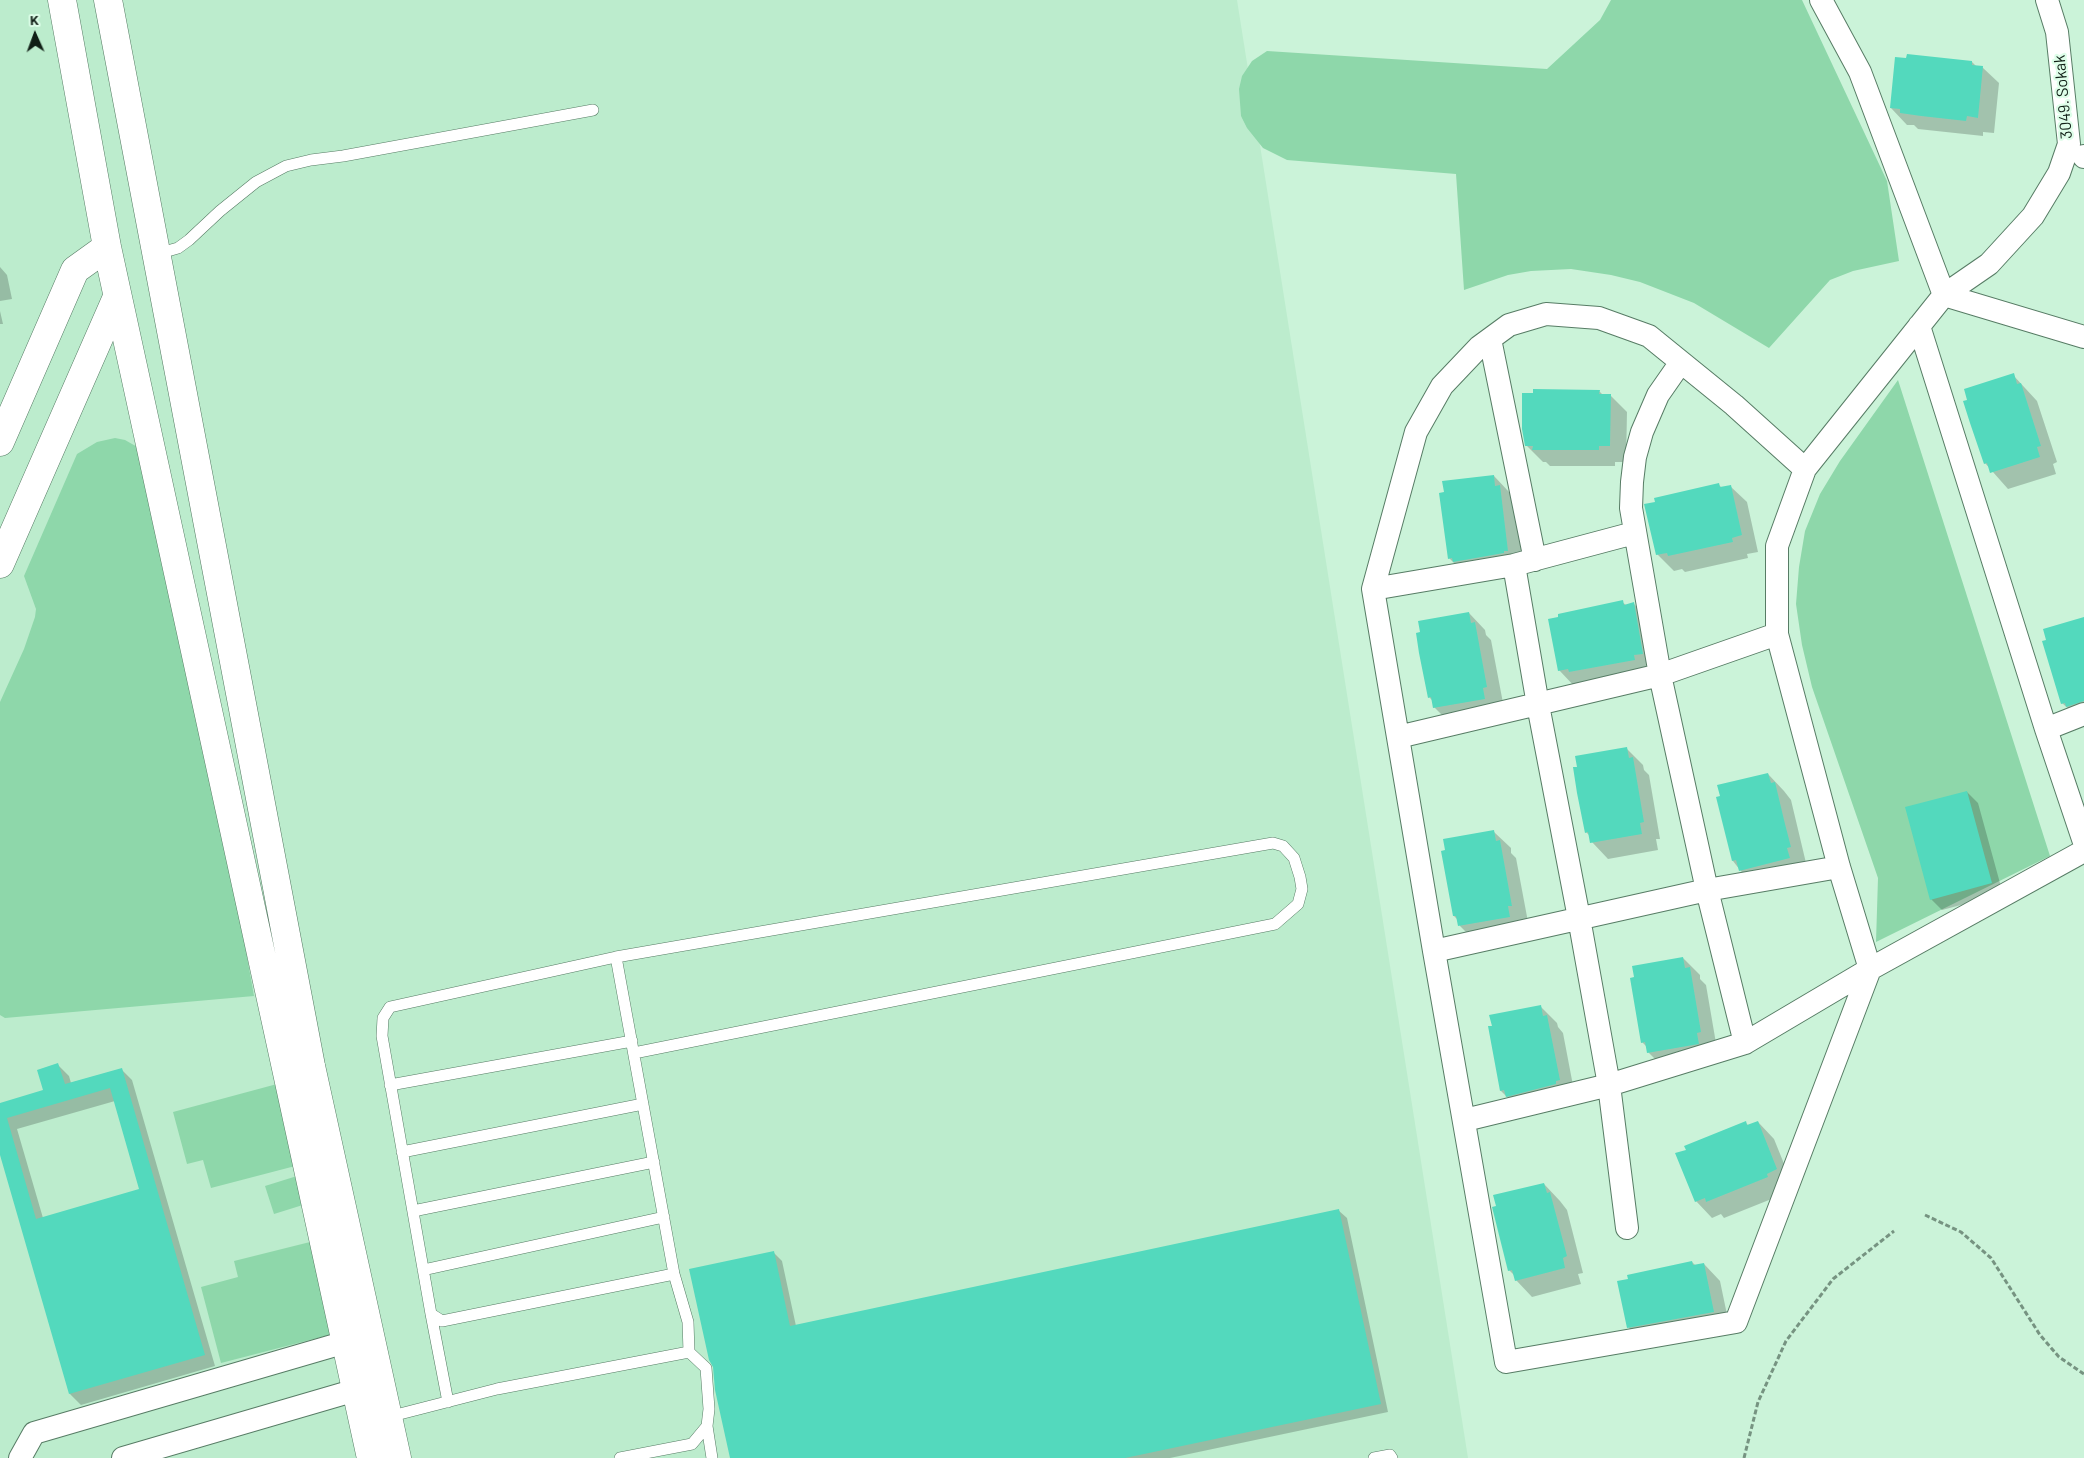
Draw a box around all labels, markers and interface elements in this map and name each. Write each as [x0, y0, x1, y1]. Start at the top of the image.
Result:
north arrow [10, 10, 60, 60]
text: K [30, 11, 39, 28]
street label: 3049. Sokak [2050, 54, 2076, 140]

